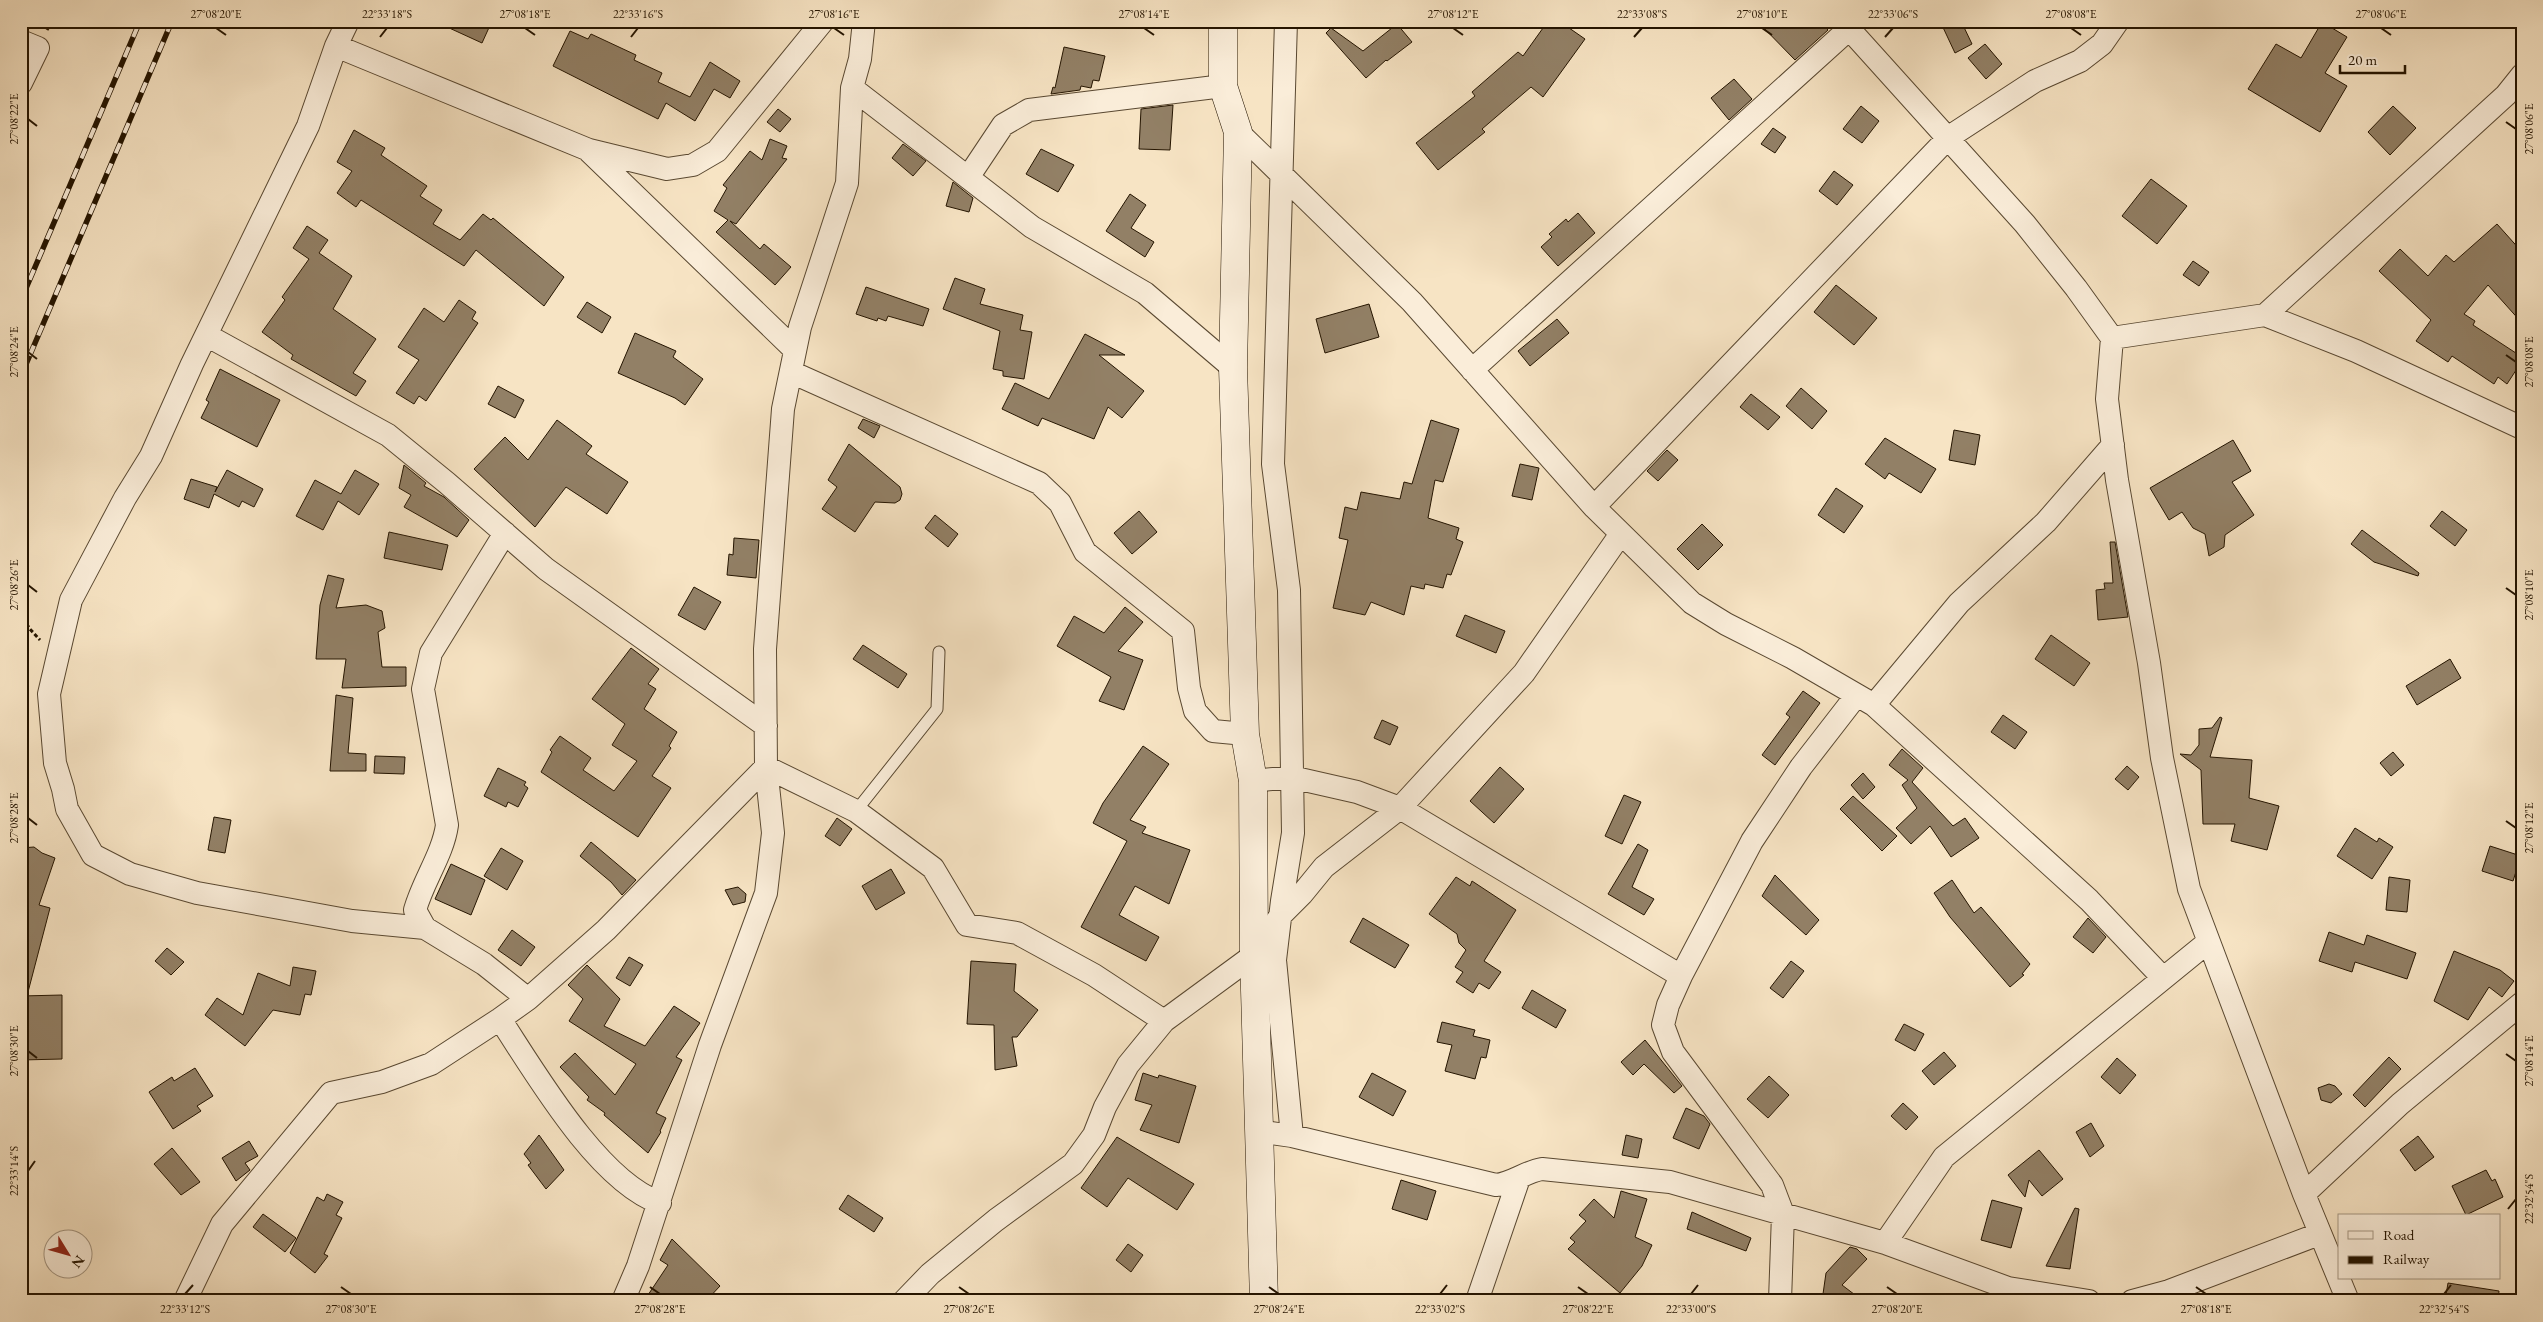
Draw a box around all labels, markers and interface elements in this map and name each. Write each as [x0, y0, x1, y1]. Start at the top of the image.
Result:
text: 27°08'20"E [190, 6, 242, 22]
text: 22°33'18"S [362, 6, 412, 22]
text: 27°08'18"E [499, 6, 551, 22]
text: 22°33'16"S [613, 6, 663, 22]
text: 27°08'16"E [808, 6, 860, 22]
text: 27°08'14"E [1118, 6, 1170, 22]
text: 27°08'12"E [1427, 6, 1479, 22]
text: 22°33'08"S [1617, 6, 1667, 22]
text: 27°08'10"E [1736, 6, 1788, 22]
text: 22°33'06"S [1868, 6, 1918, 22]
text: 27°08'08"E [2045, 6, 2097, 22]
text: 27°08'06"E [2355, 6, 2407, 22]
scale bar [2340, 42, 2406, 74]
text: 20 m [2348, 50, 2377, 69]
text: 27°08'22"E [6, 93, 22, 145]
text: 27°08'06"E [2521, 103, 2537, 155]
text: 27°08'24"E [6, 326, 22, 378]
text: 27°08'08"E [2521, 336, 2537, 388]
text: 27°08'26"E [6, 559, 22, 611]
text: 27°08'10"E [2521, 569, 2537, 621]
text: 27°08'28"E [6, 792, 22, 844]
text: 27°08'12"E [2521, 802, 2537, 854]
text: 27°08'30"E [6, 1025, 22, 1077]
text: 27°08'14"E [2521, 1035, 2537, 1087]
text: 22°33'14"S [6, 1146, 22, 1196]
text: 22°32'54"S [2521, 1174, 2537, 1224]
legend [2338, 1214, 2500, 1280]
text: Road [2383, 1225, 2415, 1244]
north arrow [42, 1230, 92, 1280]
text: Railway [2383, 1249, 2430, 1268]
text: N [67, 1252, 89, 1272]
text: 22°33'12"S [160, 1301, 210, 1317]
text: 27°08'30"E [325, 1301, 377, 1317]
text: 27°08'28"E [634, 1301, 686, 1317]
text: 27°08'26"E [943, 1301, 995, 1317]
text: 27°08'24"E [1253, 1301, 1305, 1317]
text: 22°33'02"S [1415, 1301, 1465, 1317]
text: 27°08'22"E [1562, 1301, 1614, 1317]
text: 22°33'00"S [1666, 1301, 1716, 1317]
text: 27°08'20"E [1871, 1301, 1923, 1317]
text: 27°08'18"E [2180, 1301, 2232, 1317]
text: 22°32'54"S [2419, 1301, 2469, 1317]

